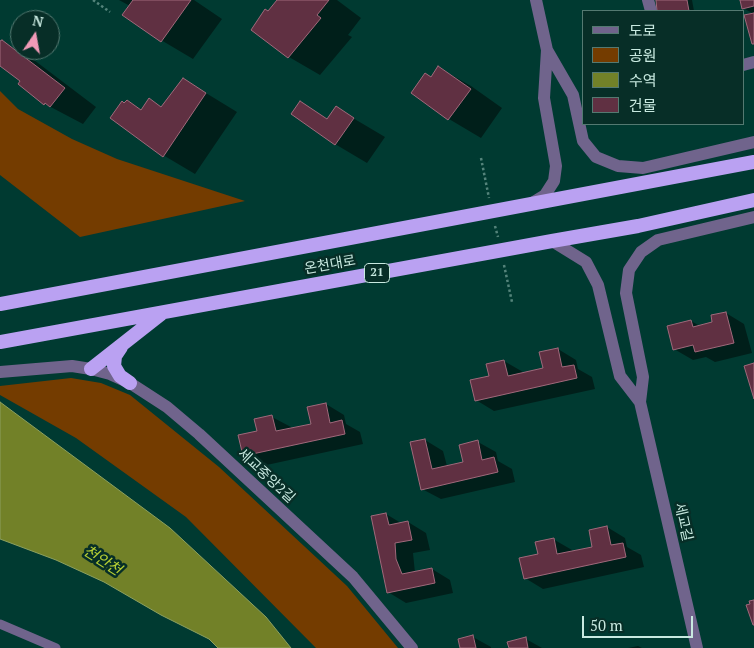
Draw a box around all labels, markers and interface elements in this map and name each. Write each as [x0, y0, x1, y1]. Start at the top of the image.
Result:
north arrow [10, 10, 60, 60]
text: N [31, 10, 45, 31]
legend [582, 10, 744, 125]
text: 도로 [629, 20, 657, 40]
text: 공원 [629, 45, 657, 65]
text: 수역 [629, 70, 657, 90]
text: 건물 [629, 95, 657, 115]
street label: 온천대로 [303, 252, 357, 278]
road number: 21 [364, 264, 390, 282]
street label: 세교중앙2길 [234, 445, 298, 507]
street label: 세교길 [670, 501, 696, 543]
water label: 천안천 [80, 542, 124, 580]
scale bar [584, 606, 695, 638]
text: 50 m [590, 615, 623, 635]

